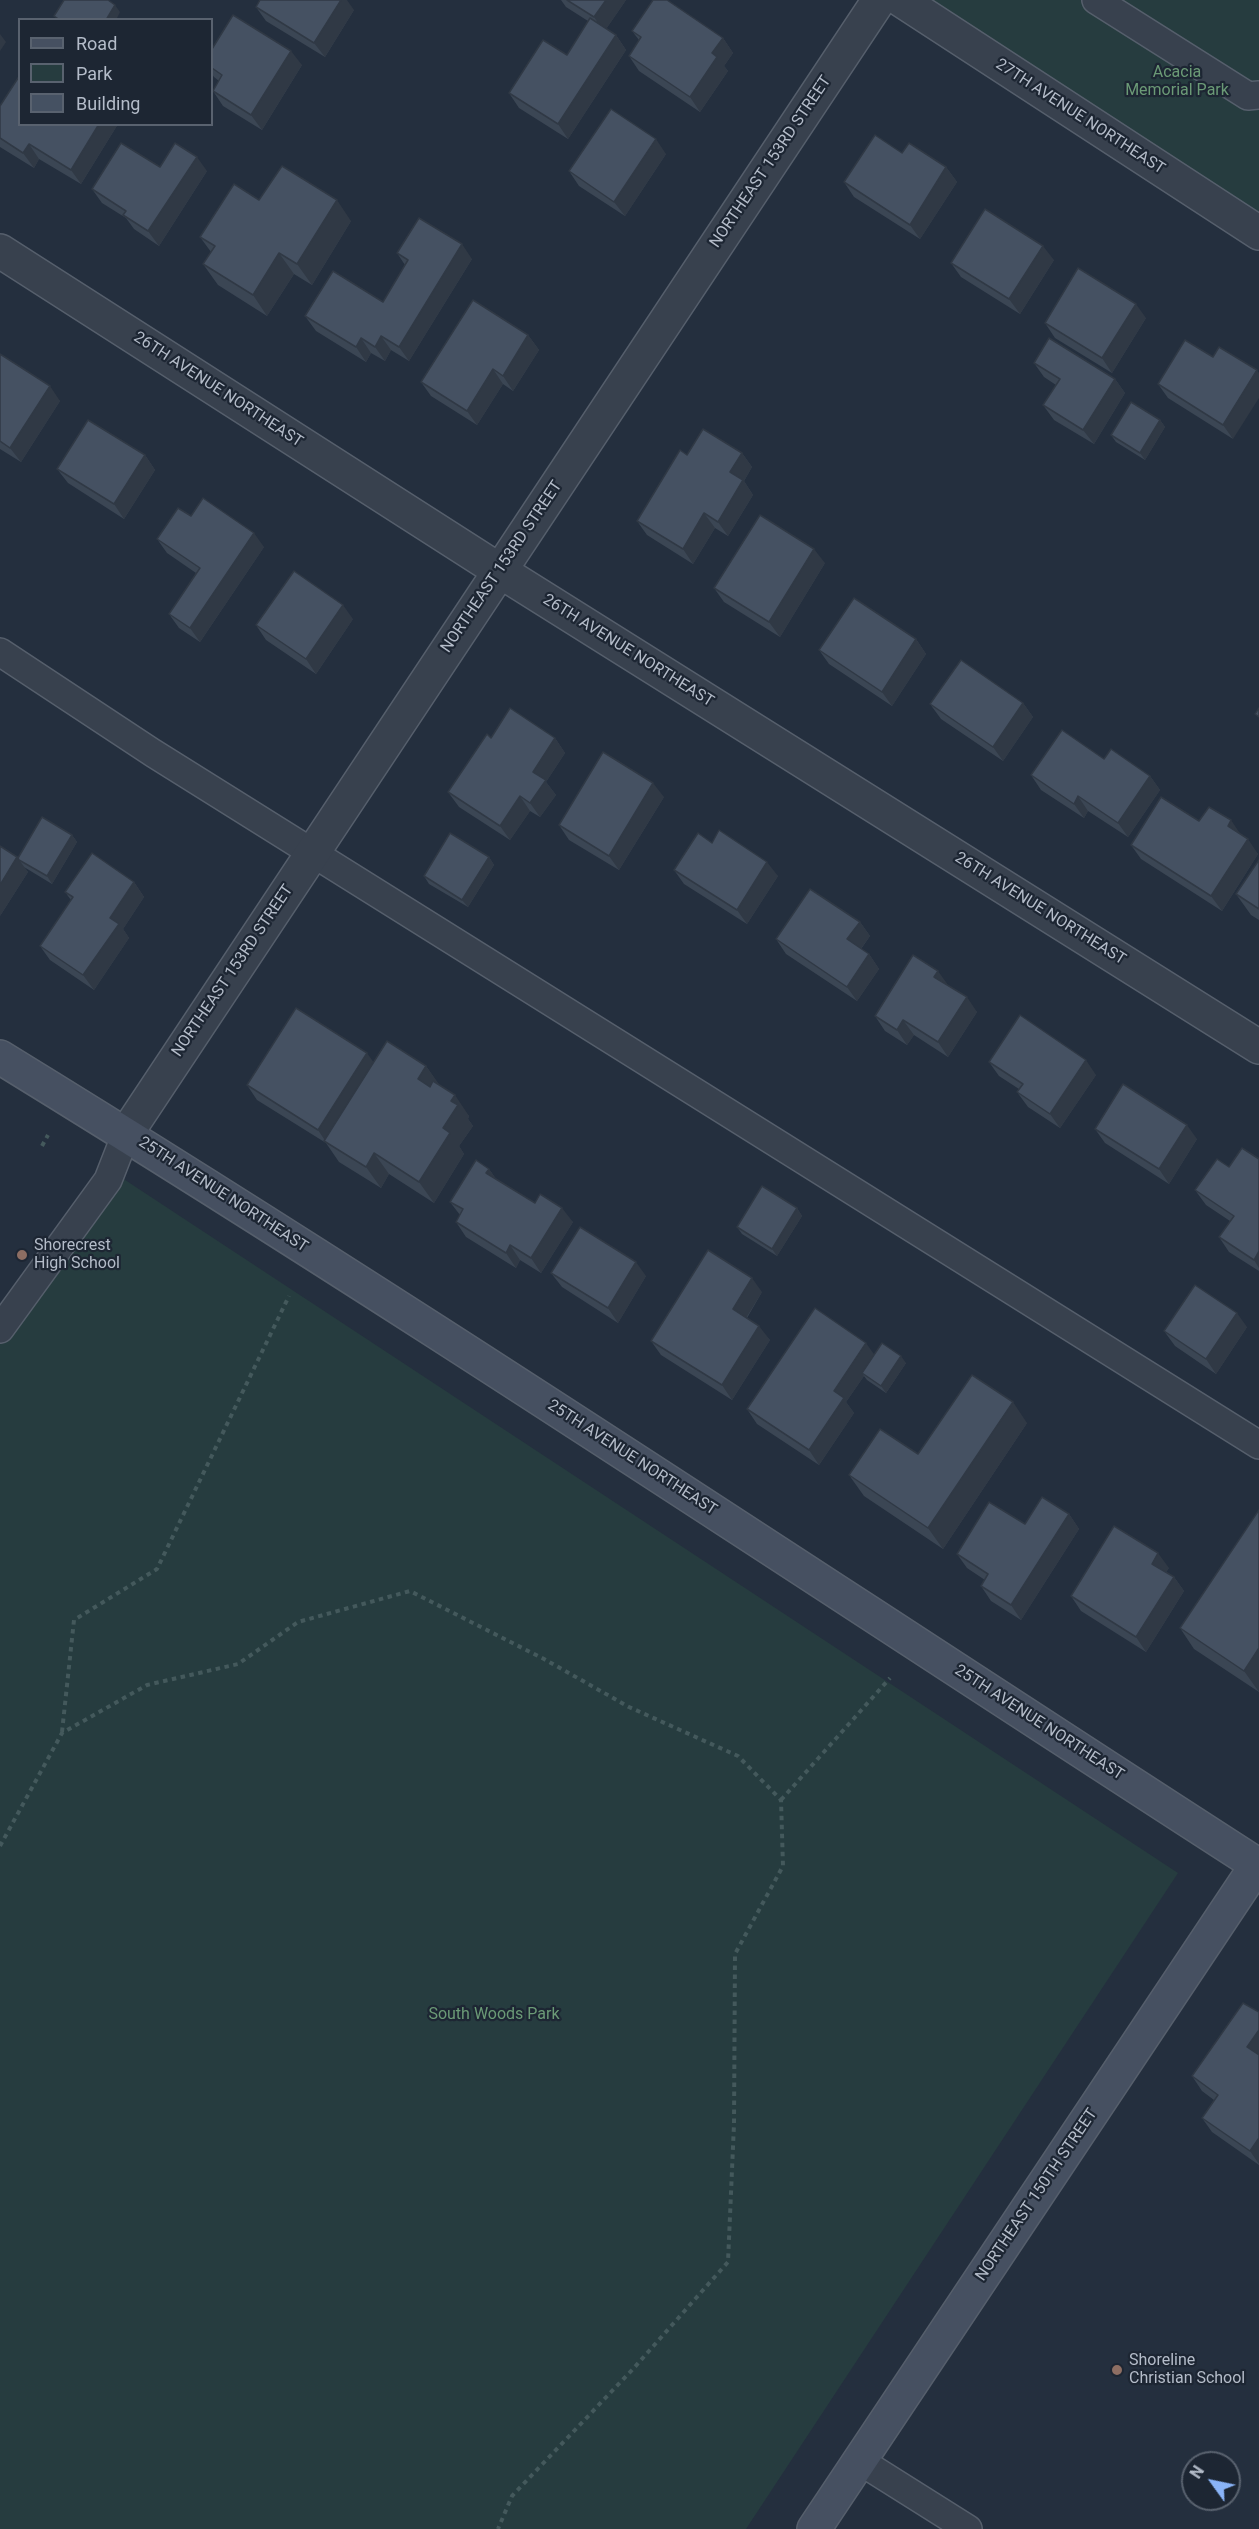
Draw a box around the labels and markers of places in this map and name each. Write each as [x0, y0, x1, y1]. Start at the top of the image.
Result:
place label: Shorecrest High School [34, 1236, 120, 1274]
marker: Shorecrest High School [15, 1248, 29, 1262]
place label: Shoreline Christian School [1129, 2351, 1245, 2389]
marker: Shoreline Christian School [1110, 2363, 1124, 2377]

